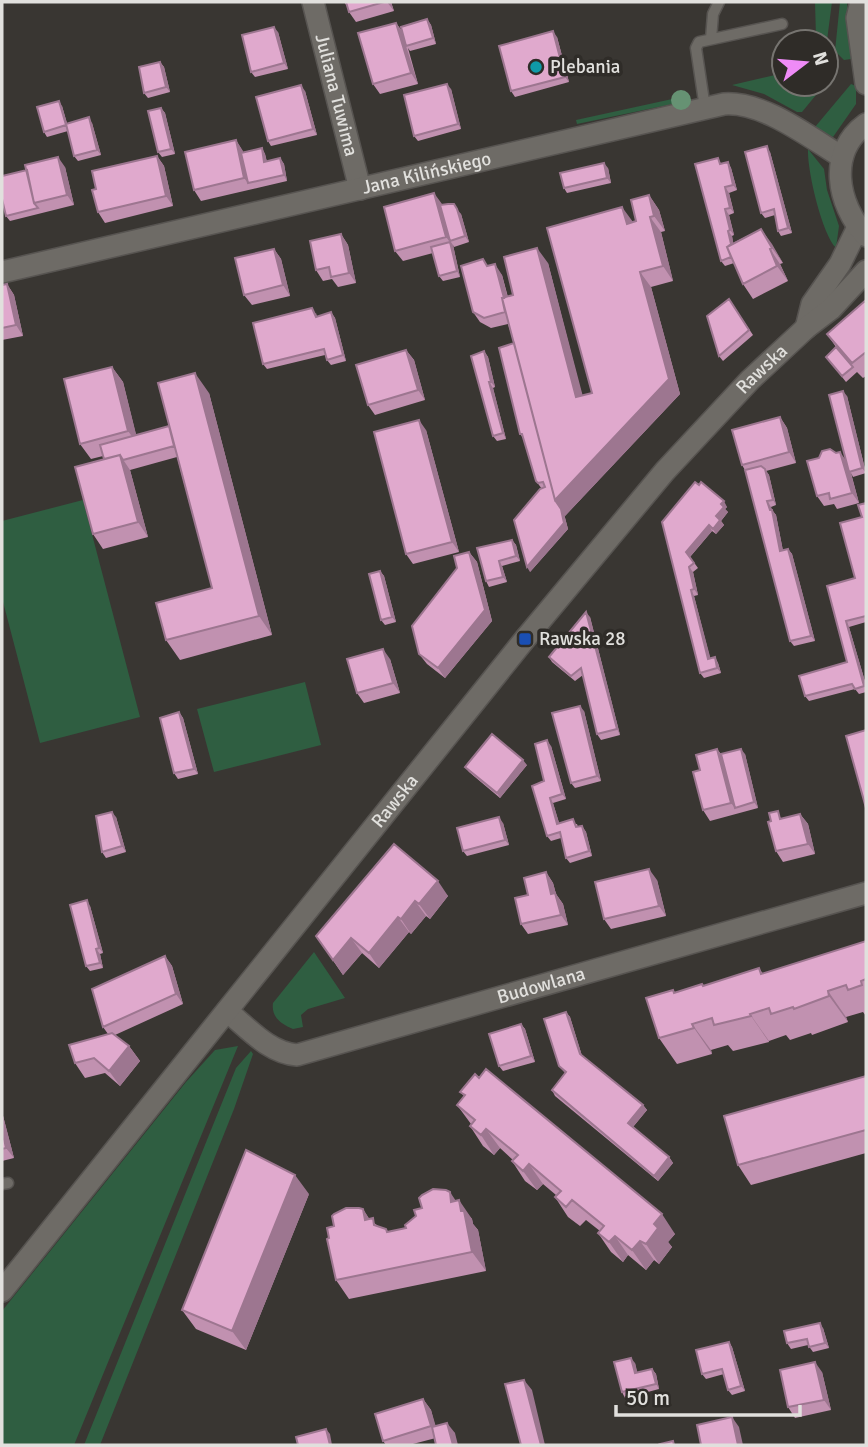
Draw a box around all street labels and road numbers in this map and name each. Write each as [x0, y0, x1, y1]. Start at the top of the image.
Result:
street label: Juliana Tuwima [309, 31, 363, 159]
street label: Jana Kilińskiego [360, 147, 494, 200]
street label: Rawska [731, 339, 793, 399]
street label: Rawska [366, 769, 424, 833]
street label: Budowlana [494, 962, 588, 1009]

